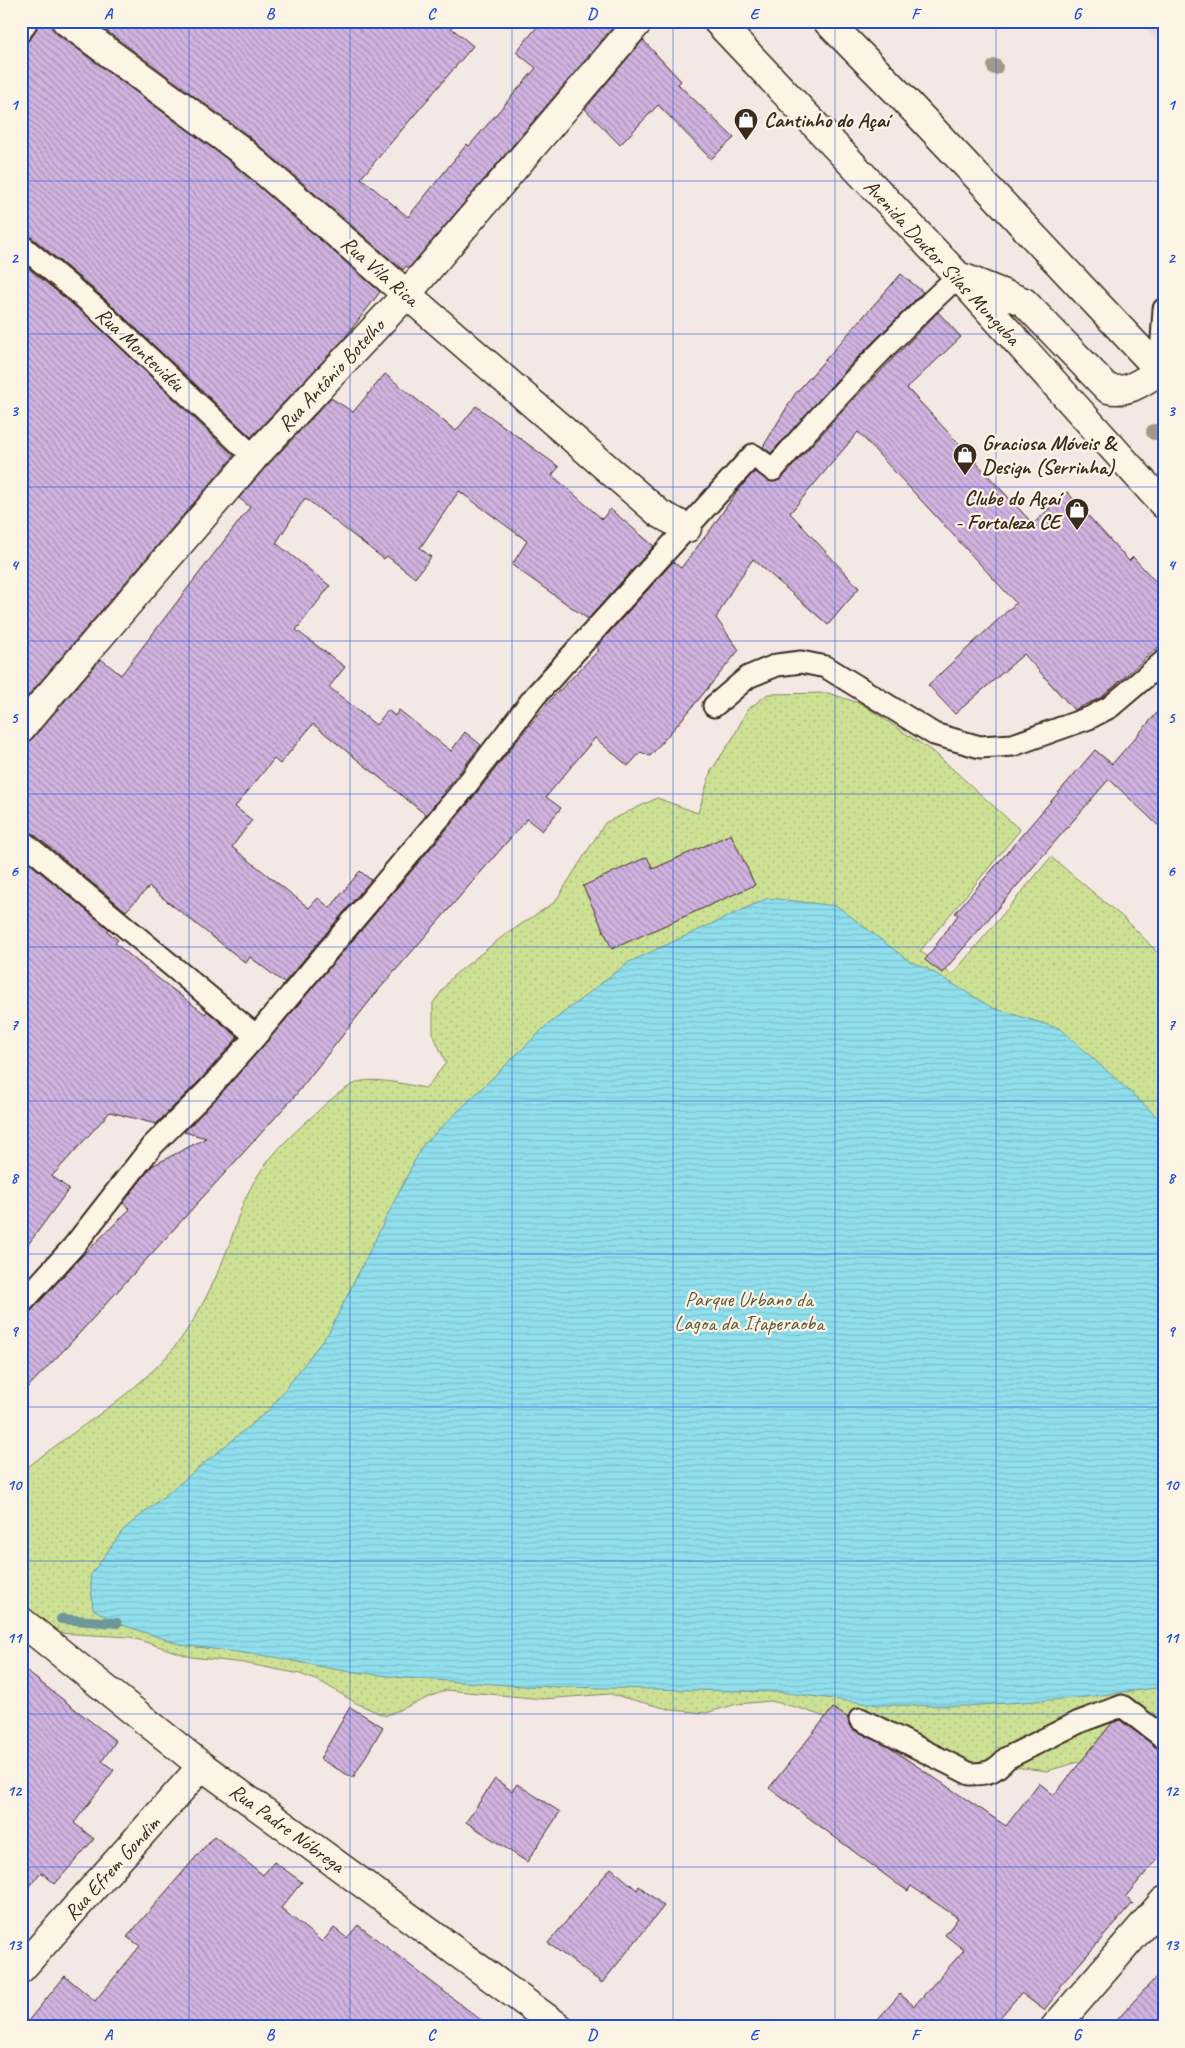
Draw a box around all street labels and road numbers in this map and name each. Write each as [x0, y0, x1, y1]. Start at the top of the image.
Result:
street label: Avenida Doutor Silas Munguba [858, 174, 1027, 352]
street label: Rua Vila Rica [336, 230, 426, 313]
street label: Rua Montevidéu [90, 302, 191, 397]
street label: Rua Antônio Botelho [272, 311, 392, 437]
street label: Rua Padre Nóbrega [224, 1778, 351, 1879]
street label: Rua Efrem Gondim [58, 1810, 166, 1926]

